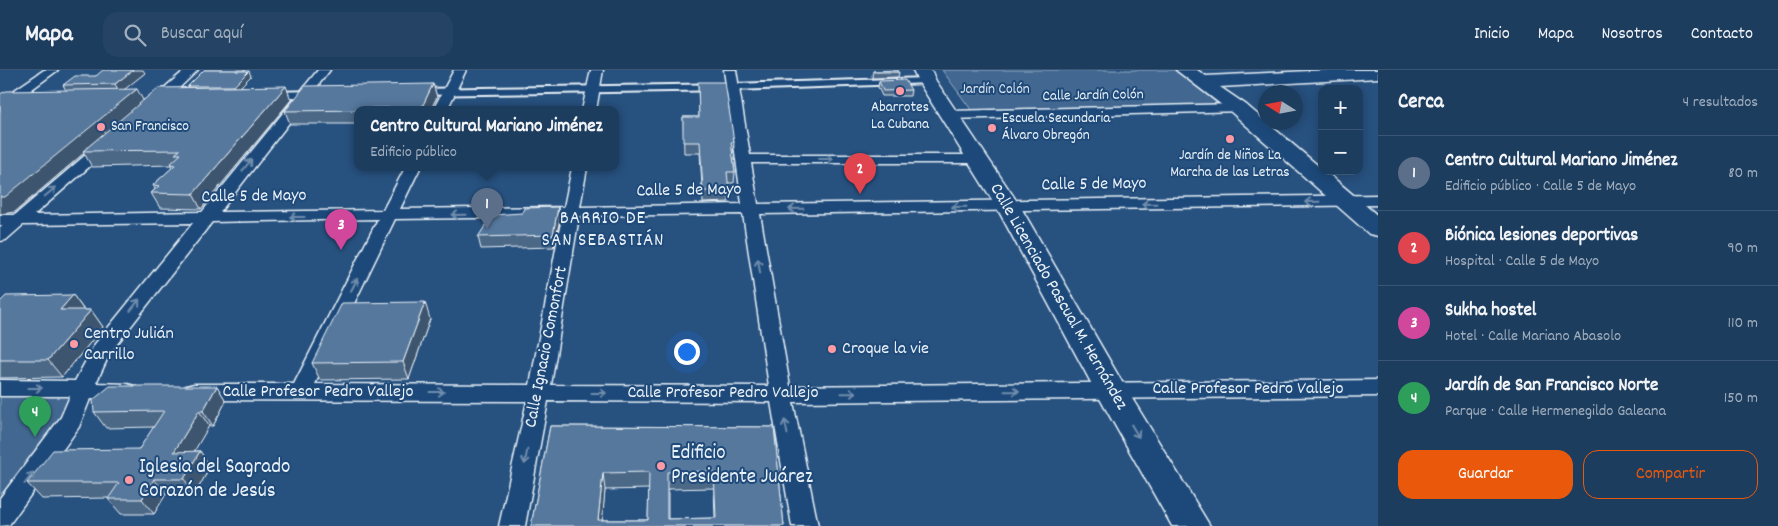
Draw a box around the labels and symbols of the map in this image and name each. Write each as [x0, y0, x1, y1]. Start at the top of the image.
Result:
park label: Jardín Colón [960, 79, 1030, 101]
street label: Calle Jardín Colón [1042, 84, 1144, 108]
marker: Abarrotes La Cubana [894, 85, 906, 97]
north arrow [1258, 85, 1303, 130]
place label: Abarrotes La Cubana [871, 97, 930, 136]
place label: Escuela Secundaria Álvaro Obregón [1002, 108, 1111, 147]
place label: San Francisco [111, 116, 189, 138]
marker: San Francisco [95, 121, 107, 133]
marker: Escuela Secundaria Álvaro Obregón [986, 122, 998, 134]
marker: Jardín de Niños La Marcha de las Letras [1224, 133, 1236, 145]
place label: Jardín de Niños La Marcha de las Letras [1170, 145, 1290, 184]
pin: 2 [844, 153, 876, 194]
one-way arrow [818, 154, 834, 164]
one-way arrow [242, 159, 253, 172]
street label: Calle 5 de Mayo [1041, 172, 1147, 198]
street label: Calle 5 de Mayo [636, 178, 742, 204]
street label: Calle Licenciado Pascual M. Hernández [983, 179, 1133, 415]
street label: Calle 5 de Mayo [201, 184, 307, 210]
one-way arrow [43, 187, 56, 198]
pin: 1 [471, 188, 503, 229]
one-way arrow [1304, 197, 1320, 206]
one-way arrow [1142, 199, 1158, 209]
one-way arrow [951, 202, 967, 211]
one-way arrow [789, 204, 805, 214]
district label: BARRIO DE SAN SEBASTIÁN [542, 206, 664, 255]
pin: 3 [325, 209, 357, 250]
one-way arrow [451, 210, 468, 220]
one-way arrow [289, 212, 305, 222]
one-way arrow [753, 259, 763, 275]
street label: Calle Ignacio Comonfort [519, 264, 575, 430]
one-way arrow [350, 278, 359, 293]
one-way arrow [129, 299, 140, 312]
place label: Centro Julián Carrillo [84, 322, 174, 368]
place label: Croque la vie [842, 337, 929, 362]
marker: Centro Julián Carrillo [68, 338, 80, 350]
your location [674, 339, 700, 365]
marker: Croque la vie [826, 343, 838, 355]
street label: Calle Profesor Pedro Vallejo [1152, 377, 1344, 402]
street label: Calle Profesor Pedro Vallejo [222, 380, 414, 405]
street label: Calle Profesor Pedro Vallejo [627, 381, 819, 406]
one-way arrow [26, 383, 42, 393]
one-way arrow [1004, 386, 1020, 396]
one-way arrow [428, 387, 445, 397]
one-way arrow [591, 388, 607, 398]
one-way arrow [841, 388, 857, 398]
pin: 4 [19, 396, 51, 437]
one-way arrow [780, 419, 790, 435]
one-way arrow [1131, 424, 1141, 438]
place label: Edificio Presidente Juárez [671, 439, 813, 493]
one-way arrow [521, 448, 530, 464]
place label: Iglesia del Sagrado Corazón de Jesús [139, 453, 290, 507]
marker: Edificio Presidente Juárez [655, 460, 667, 472]
one-way arrow [24, 472, 35, 485]
marker: Iglesia del Sagrado Corazón de Jesús [123, 474, 135, 486]

